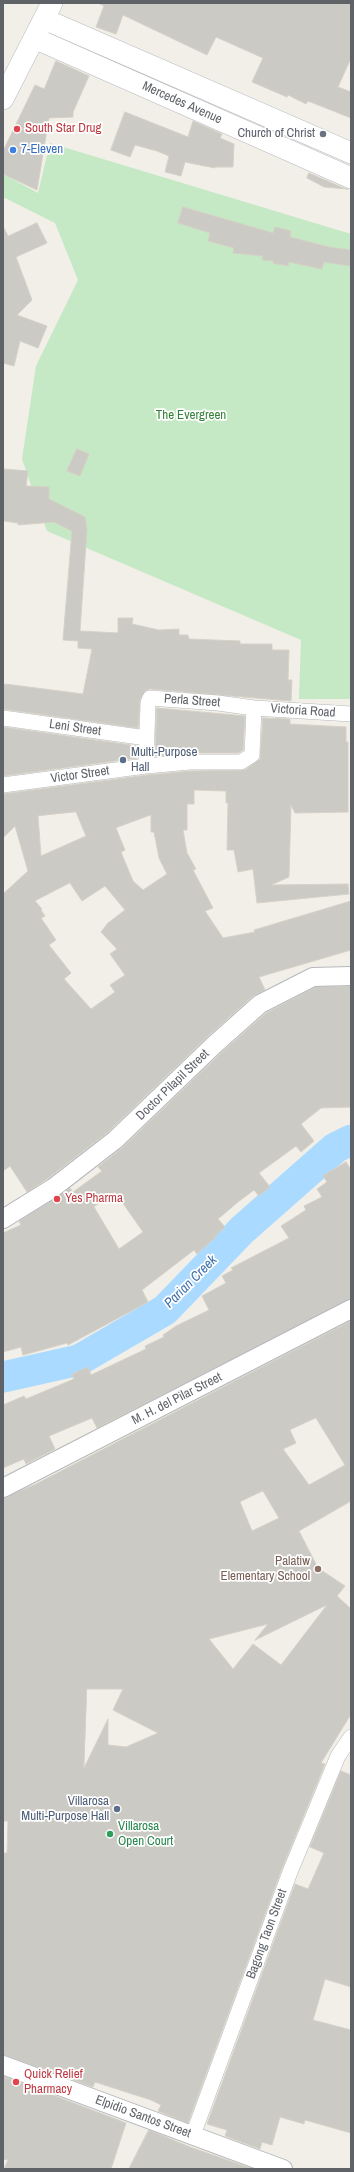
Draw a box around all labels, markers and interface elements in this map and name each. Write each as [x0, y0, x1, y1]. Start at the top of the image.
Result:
street label: Mercedes Avenue [140, 78, 224, 128]
place label: South Star Drug [25, 121, 101, 137]
marker: South Star Drug [12, 124, 22, 134]
place label: Church of Christ [237, 126, 315, 142]
marker: Church of Christ [318, 129, 328, 139]
place label: 7-Eleven [21, 142, 63, 158]
marker: 7-Eleven [8, 145, 18, 155]
park label: The Evergreen [156, 408, 226, 424]
street label: Perla Street [163, 691, 221, 711]
street label: Victoria Road [270, 701, 336, 721]
street label: Leni Street [48, 717, 102, 739]
place label: Multi-Purpose Hall [131, 745, 197, 776]
marker: Multi-Purpose Hall [118, 755, 128, 765]
street label: Victor Street [50, 763, 110, 787]
street label: Doctor Pilapil Street [133, 1046, 213, 1124]
place label: Yes Pharma [65, 1191, 123, 1207]
marker: Yes Pharma [52, 1194, 62, 1204]
water label: Parian Creek [161, 1252, 221, 1312]
street label: M. H. del Pilar Street [129, 1370, 225, 1428]
place label: Palatiw Elementary School [221, 1554, 310, 1585]
marker: Palatiw Elementary School [313, 1564, 323, 1574]
place label: Villarosa Multi-Purpose Hall [21, 1794, 109, 1825]
marker: Villarosa Multi-Purpose Hall [112, 1804, 122, 1814]
place label: Villarosa Open Court [118, 1819, 173, 1850]
marker: Villarosa Open Court [105, 1829, 115, 1839]
street label: Bagong Taon Street [244, 1887, 290, 1981]
place label: Quick Relief Pharmacy [24, 2067, 83, 2098]
marker: Quick Relief Pharmacy [11, 2077, 21, 2087]
street label: Elpidio Santos Street [93, 2092, 193, 2142]

